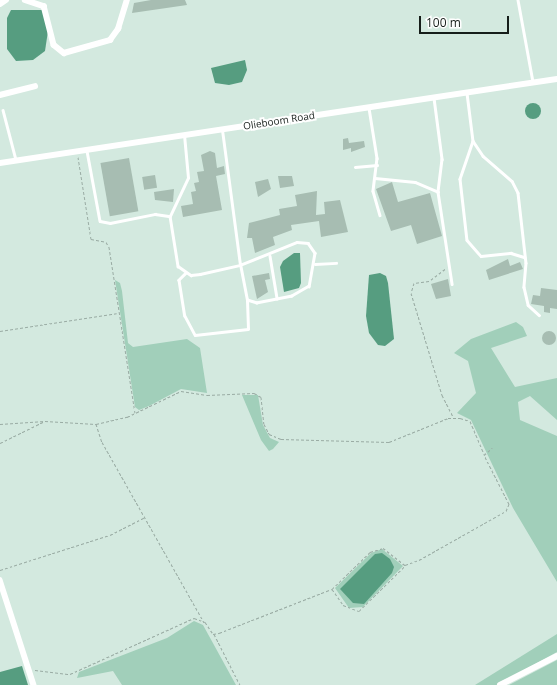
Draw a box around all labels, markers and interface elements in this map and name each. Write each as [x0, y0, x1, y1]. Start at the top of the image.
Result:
scale bar [421, 8, 511, 34]
text: 100 m [426, 14, 461, 31]
street label: Olieboom Road [242, 109, 316, 133]

